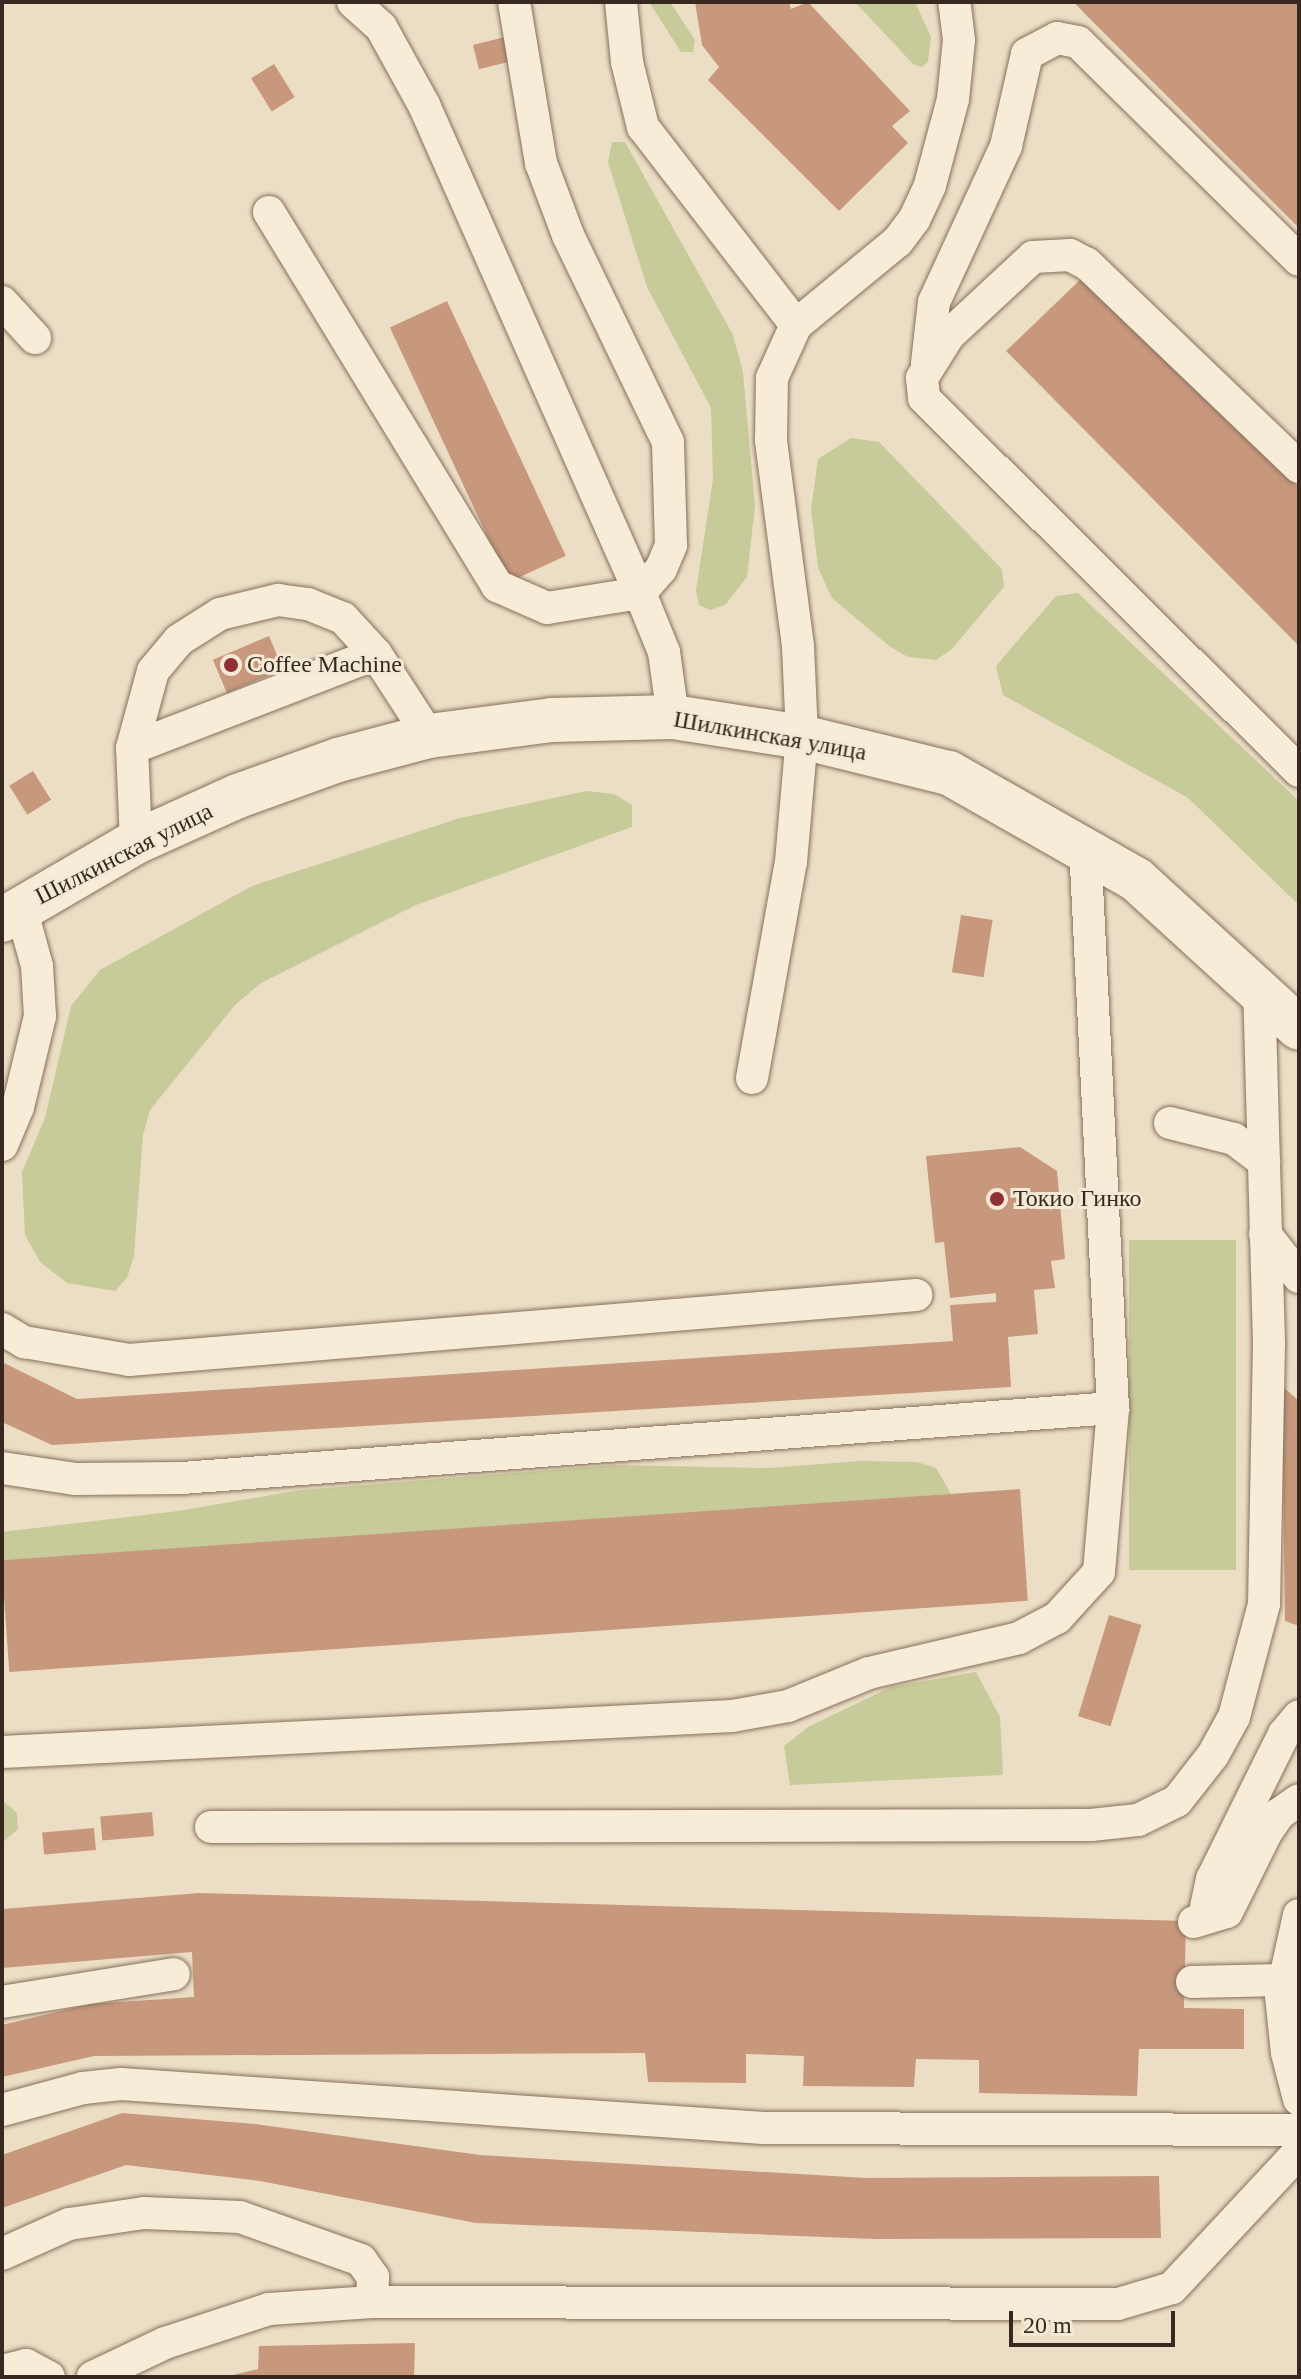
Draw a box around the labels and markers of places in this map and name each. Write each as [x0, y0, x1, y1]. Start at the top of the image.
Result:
place label: Coffee Machine [247, 651, 402, 679]
marker: Coffee Machine [222, 656, 240, 674]
place label: Токио Гинко [1013, 1185, 1141, 1213]
marker: Токио Гинко [988, 1190, 1006, 1208]

